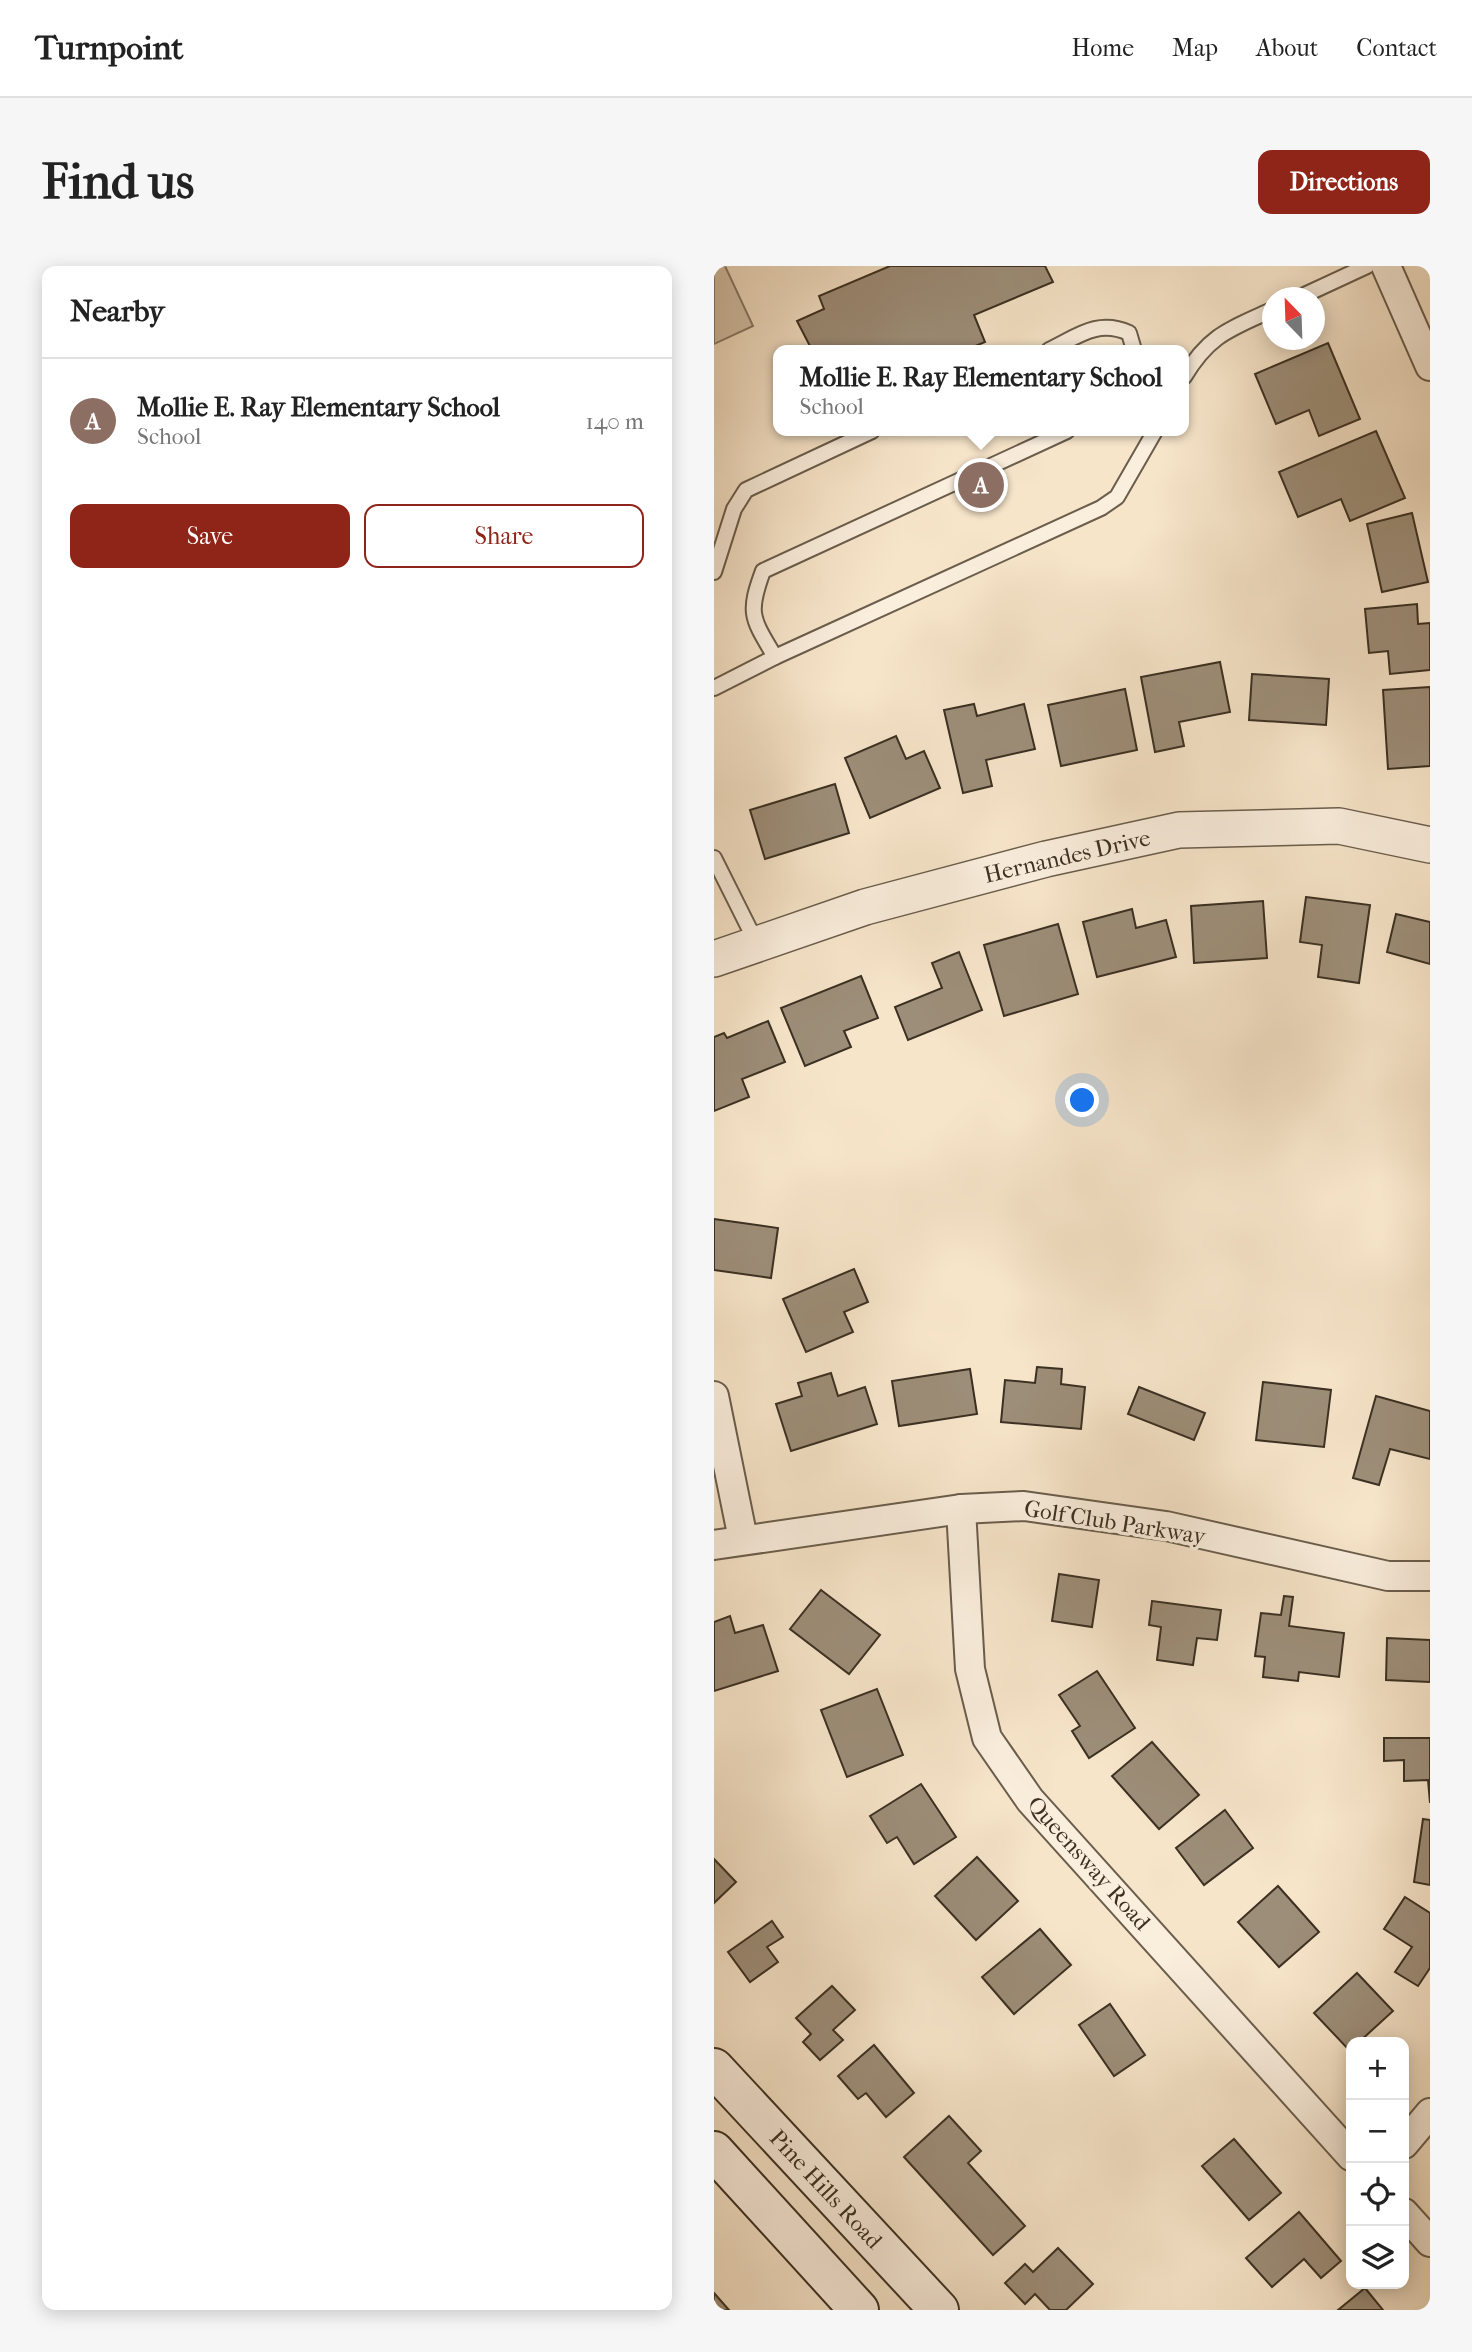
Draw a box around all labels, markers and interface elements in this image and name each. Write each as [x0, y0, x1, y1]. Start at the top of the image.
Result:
text: Turnpoint [35, 29, 183, 68]
text: Home [1072, 34, 1134, 62]
text: Map [1172, 34, 1218, 62]
text: About [1256, 34, 1318, 62]
text: Contact [1356, 34, 1437, 62]
button: Directions [1258, 150, 1430, 214]
text: Find us [42, 153, 194, 211]
north arrow [1262, 287, 1325, 350]
text: Nearby [70, 294, 165, 329]
popup [773, 345, 1189, 436]
text: Mollie E. Ray Elementary School [800, 362, 1162, 393]
text: Mollie E. Ray Elementary School [137, 392, 500, 423]
text: School [800, 393, 864, 420]
text: A [86, 408, 100, 435]
text: 140 m [585, 408, 644, 435]
text: School [137, 423, 201, 450]
pin: A [958, 459, 1004, 511]
button: Save [70, 504, 350, 568]
button: Share [364, 504, 644, 568]
street label: Hernandes Drive [981, 824, 1153, 889]
your location [1065, 1083, 1099, 1117]
street label: Golf Club Parkway [1022, 1495, 1208, 1550]
street label: Queensway Road [1021, 1791, 1156, 1936]
map controls [1346, 2037, 1409, 2289]
button: + [1346, 2037, 1409, 2100]
button: − [1346, 2100, 1409, 2163]
street label: Pine Hills Road [764, 2124, 888, 2255]
button: locate [1346, 2163, 1409, 2226]
button: layers [1346, 2226, 1409, 2289]

